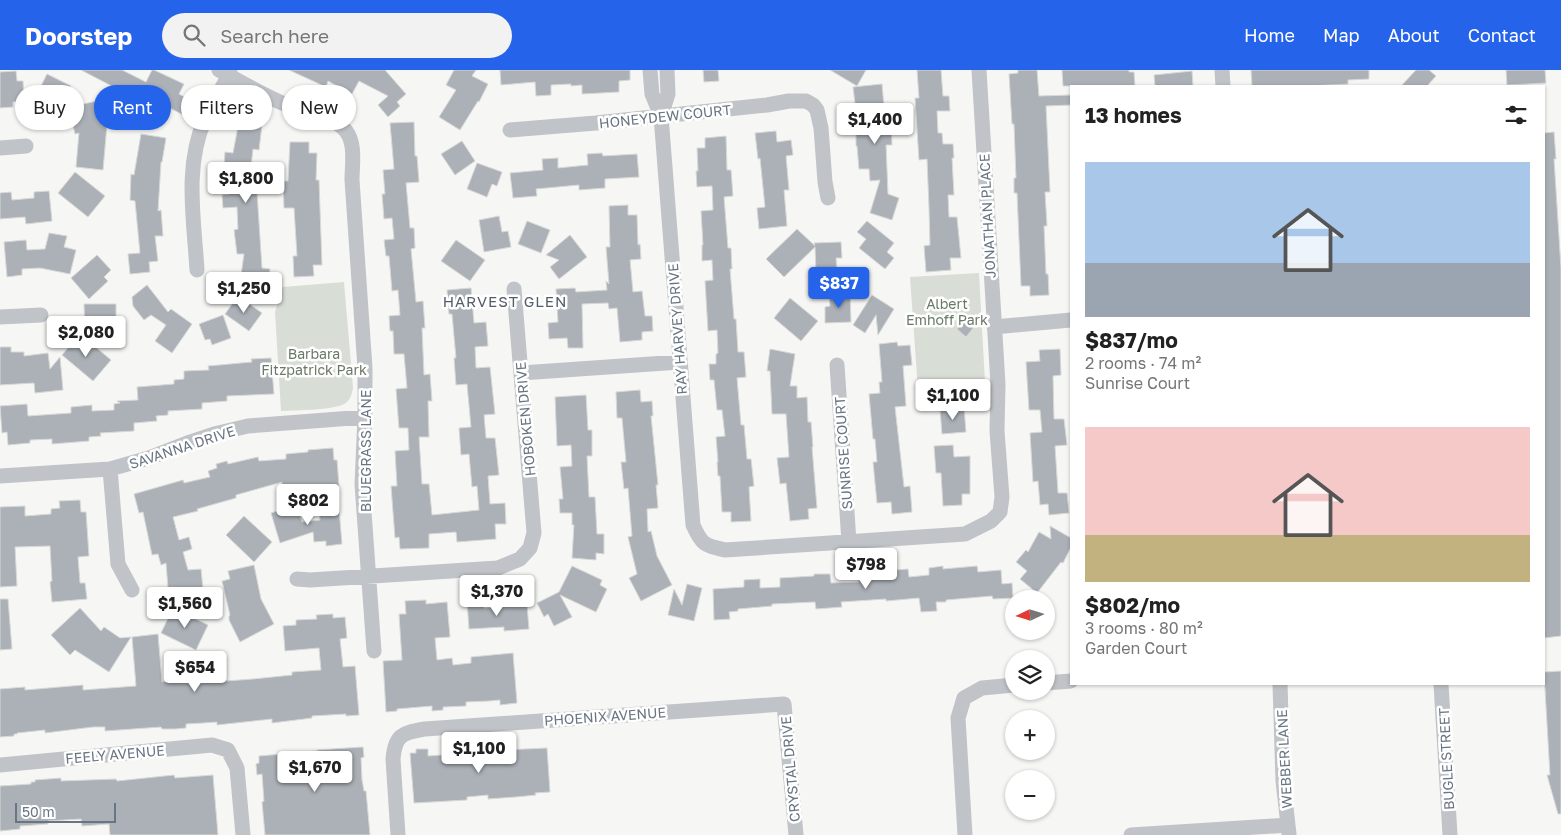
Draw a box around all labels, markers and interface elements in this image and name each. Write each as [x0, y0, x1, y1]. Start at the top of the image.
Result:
search box [162, 13, 512, 58]
text: Doorstep [25, 21, 132, 50]
icon: search [180, 21, 208, 49]
text: Search here [220, 24, 329, 47]
text: Home [1244, 24, 1295, 46]
text: Map [1323, 24, 1360, 46]
text: About [1388, 24, 1440, 46]
text: Contact [1468, 24, 1536, 46]
chip: Buy [15, 85, 84, 130]
chip: Rent [94, 85, 171, 130]
chip: Filters [181, 85, 272, 130]
chip: New [282, 85, 356, 130]
street label: HONEYDEW COURT [598, 101, 732, 131]
icon: filters [1502, 101, 1530, 129]
pin: $1,400 [834, 102, 916, 145]
text: 13 homes [1085, 102, 1182, 128]
text: $1,400 [848, 109, 902, 129]
street label: JONATHAN PLACE [975, 153, 999, 279]
pin: $1,800 [205, 162, 287, 204]
text: $1,800 [218, 168, 274, 188]
icon: home [1263, 195, 1353, 285]
street label: RAY HARVEY DRIVE [664, 263, 690, 395]
pin: $837 [809, 266, 869, 309]
pin: $1,250 [203, 272, 285, 314]
text: $837 [819, 273, 859, 293]
text: $1,250 [217, 278, 271, 298]
district label: HARVEST GLEN [443, 292, 567, 310]
park label: Albert Emhoff Park [906, 295, 988, 328]
pin: $2,080 [45, 316, 127, 358]
text: $2,080 [58, 322, 114, 342]
text: $837/mo [1085, 327, 1178, 353]
park label: Barbara Fitzpatrick Park [261, 345, 367, 378]
text: 2 rooms · 74 m² [1085, 353, 1201, 373]
street label: HOBOKEN DRIVE [512, 361, 538, 477]
text: Sunrise Court [1085, 373, 1190, 393]
pin: $1,100 [912, 378, 994, 421]
text: $1,100 [926, 385, 980, 405]
street label: BLUEGRASS LANE [357, 390, 374, 512]
street label: SUNRISE COURT [831, 396, 855, 510]
street label: SAVANNA DRIVE [127, 422, 237, 472]
icon: home [1263, 460, 1353, 550]
pin: $802 [278, 484, 338, 526]
text: $802 [287, 490, 329, 510]
pin: $798 [836, 548, 896, 590]
text: $798 [846, 554, 886, 574]
pin: $1,370 [456, 574, 538, 617]
text: $1,370 [471, 581, 523, 601]
pin: $1,560 [144, 586, 226, 629]
north arrow [1005, 590, 1055, 640]
map controls [1005, 590, 1055, 820]
text: $802/mo [1085, 592, 1180, 618]
text: $1,560 [158, 593, 212, 613]
text: 3 rooms · 80 m² [1085, 618, 1203, 638]
text: Garden Court [1085, 638, 1187, 658]
pin: $654 [165, 650, 225, 693]
button: layers [1005, 650, 1055, 700]
text: $654 [175, 657, 215, 677]
street label: PHOENIX AVENUE [544, 703, 666, 729]
street label: BUGLE STREET [1435, 707, 1457, 811]
street label: WEBBER LANE [1273, 709, 1295, 809]
button: + [1005, 710, 1055, 760]
street label: CRYSTAL DRIVE [777, 715, 803, 823]
pin: $1,100 [438, 732, 520, 774]
text: $1,100 [452, 738, 506, 758]
street label: FEELY AVENUE [65, 741, 165, 767]
pin: $1,670 [274, 750, 356, 793]
text: $1,670 [288, 757, 342, 777]
button: − [1005, 770, 1055, 820]
scale bar [15, 800, 116, 823]
text: 50 m [22, 803, 55, 820]

